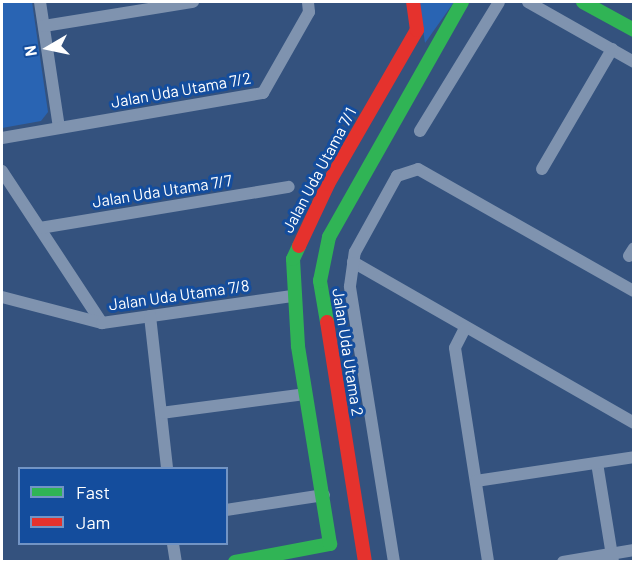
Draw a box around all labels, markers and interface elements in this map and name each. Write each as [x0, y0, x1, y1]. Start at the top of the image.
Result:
north arrow [18, 18, 78, 78]
text: N [20, 44, 40, 58]
street label: Jalan Uda Utama 7/2 [109, 68, 253, 112]
street label: Jalan Uda Utama 7/1 [278, 104, 360, 236]
street label: Jalan Uda Utama 7/7 [91, 170, 233, 212]
street label: Jalan Uda Utama 7/8 [107, 276, 251, 314]
street label: Jalan Uda Utama 2 [328, 287, 368, 417]
legend [18, 467, 228, 545]
text: Fast [76, 481, 110, 503]
text: Jam [76, 511, 110, 533]

